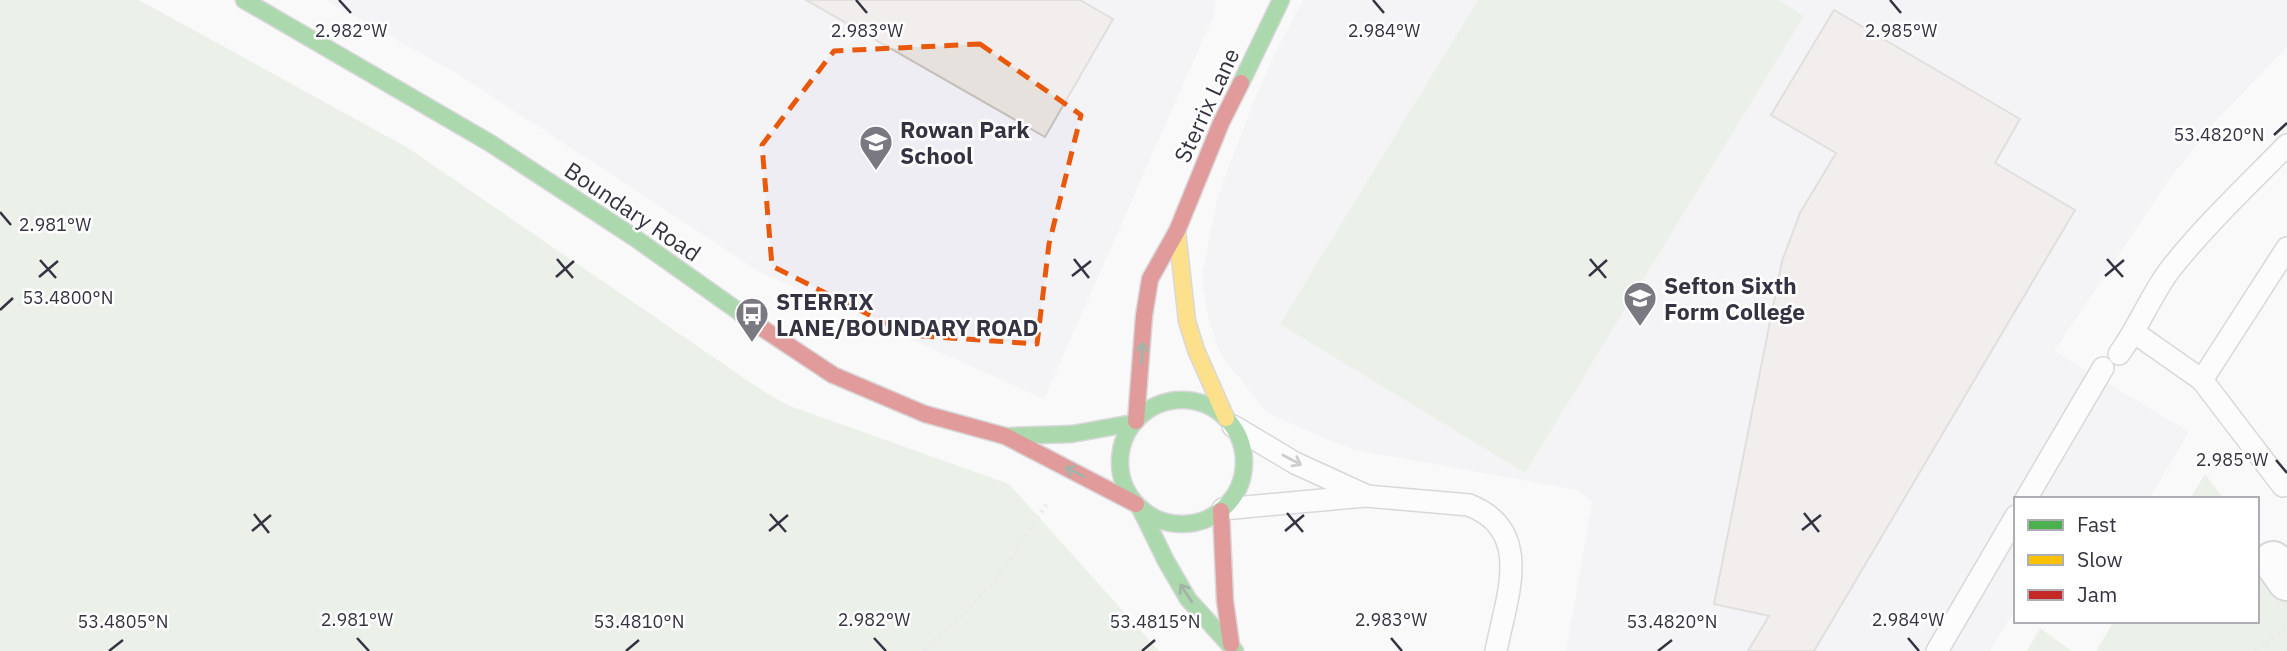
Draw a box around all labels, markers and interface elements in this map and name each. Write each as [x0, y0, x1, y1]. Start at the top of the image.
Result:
text: 2.982°W [315, 19, 387, 42]
text: 2.983°W [831, 19, 903, 42]
text: 2.984°W [1348, 19, 1420, 42]
text: 2.985°W [1865, 19, 1937, 42]
street label: Sterrix Lane [1166, 43, 1246, 167]
place label: Rowan Park School [900, 114, 1030, 170]
school or university icon: Rowan Park School [857, 123, 895, 172]
text: 53.4820°N [2174, 123, 2264, 146]
street label: Boundary Road [559, 154, 707, 268]
text: 2.981°W [19, 213, 91, 236]
place label: Sefton Sixth Form College [1664, 270, 1805, 326]
school or university icon: Sefton Sixth Form College [1621, 279, 1659, 328]
text: 53.4800°N [23, 286, 113, 309]
place label: STERRIX LANE/BOUNDARY ROAD [776, 286, 1039, 342]
bus stop icon: STERRIX LANE/BOUNDARY ROAD [733, 295, 771, 344]
one-way arrow [1136, 342, 1149, 364]
text: 2.985°W [2196, 448, 2268, 471]
one-way arrow [1282, 454, 1302, 468]
one-way arrow [1065, 465, 1086, 479]
legend [2014, 497, 2259, 623]
text: Fast [2077, 510, 2117, 538]
text: Slow [2077, 545, 2123, 573]
text: Jam [2077, 580, 2117, 608]
one-way arrow [1178, 584, 1192, 604]
text: 2.981°W [321, 608, 393, 631]
text: 2.982°W [838, 608, 910, 631]
text: 2.983°W [1355, 608, 1427, 631]
text: 2.984°W [1872, 608, 1944, 631]
text: 53.4805°N [78, 610, 168, 633]
text: 53.4810°N [594, 610, 684, 633]
text: 53.4815°N [1110, 610, 1200, 633]
text: 53.4820°N [1627, 610, 1717, 633]

